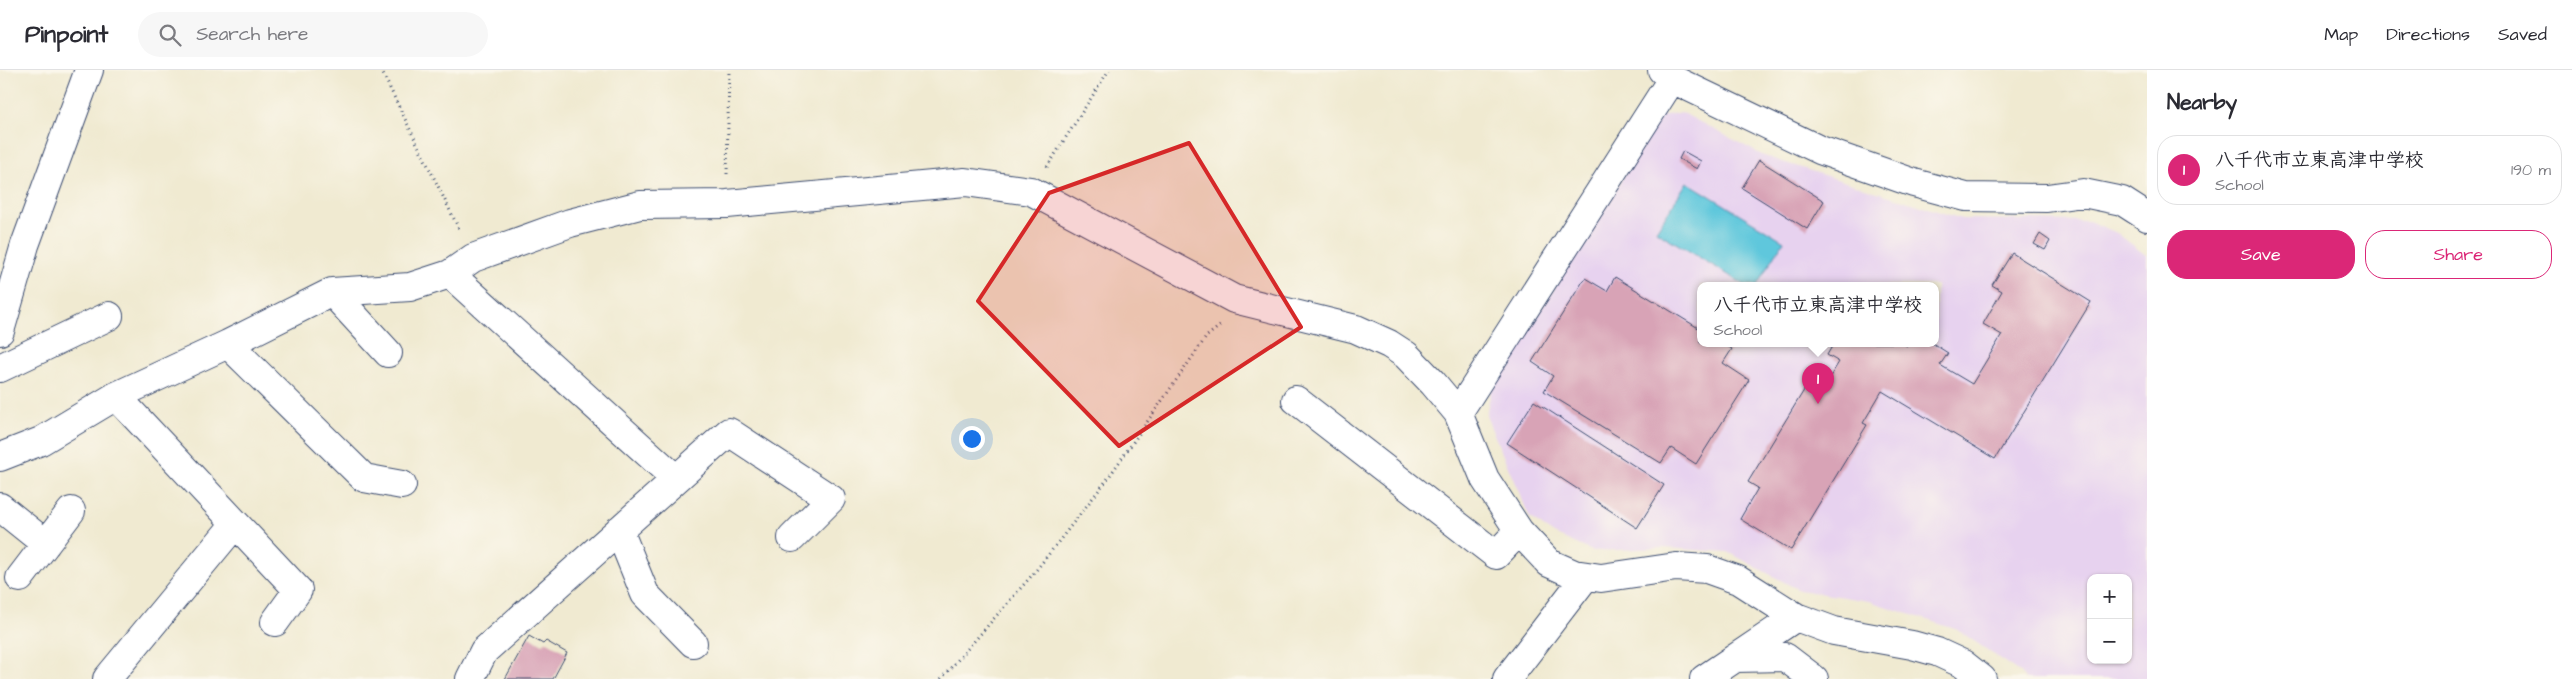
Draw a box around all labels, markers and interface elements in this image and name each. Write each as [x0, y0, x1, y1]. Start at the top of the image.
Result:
search box [138, 12, 488, 57]
text: Pinpoint [25, 18, 108, 52]
icon: search [156, 21, 184, 49]
text: Search here [196, 21, 308, 48]
text: Map [2324, 22, 2358, 47]
text: Directions [2386, 22, 2470, 47]
text: Saved [2498, 22, 2547, 47]
text: Nearby [2167, 88, 2237, 117]
text: 八千代市立東高津中学校 [2215, 147, 2424, 174]
text: 1 [2183, 159, 2185, 181]
text: 190 m [2511, 159, 2551, 181]
text: School [2215, 174, 2264, 196]
button: Save [2167, 230, 2355, 279]
button: Share [2365, 230, 2552, 279]
popup [1697, 282, 1939, 347]
text: 八千代市立東高津中学校 [1713, 292, 1923, 319]
text: School [1713, 319, 1762, 341]
pin: 1 [1802, 363, 1834, 404]
your location [959, 426, 985, 452]
map controls [2087, 574, 2132, 664]
button: + [2087, 574, 2132, 619]
button: − [2087, 619, 2132, 664]

